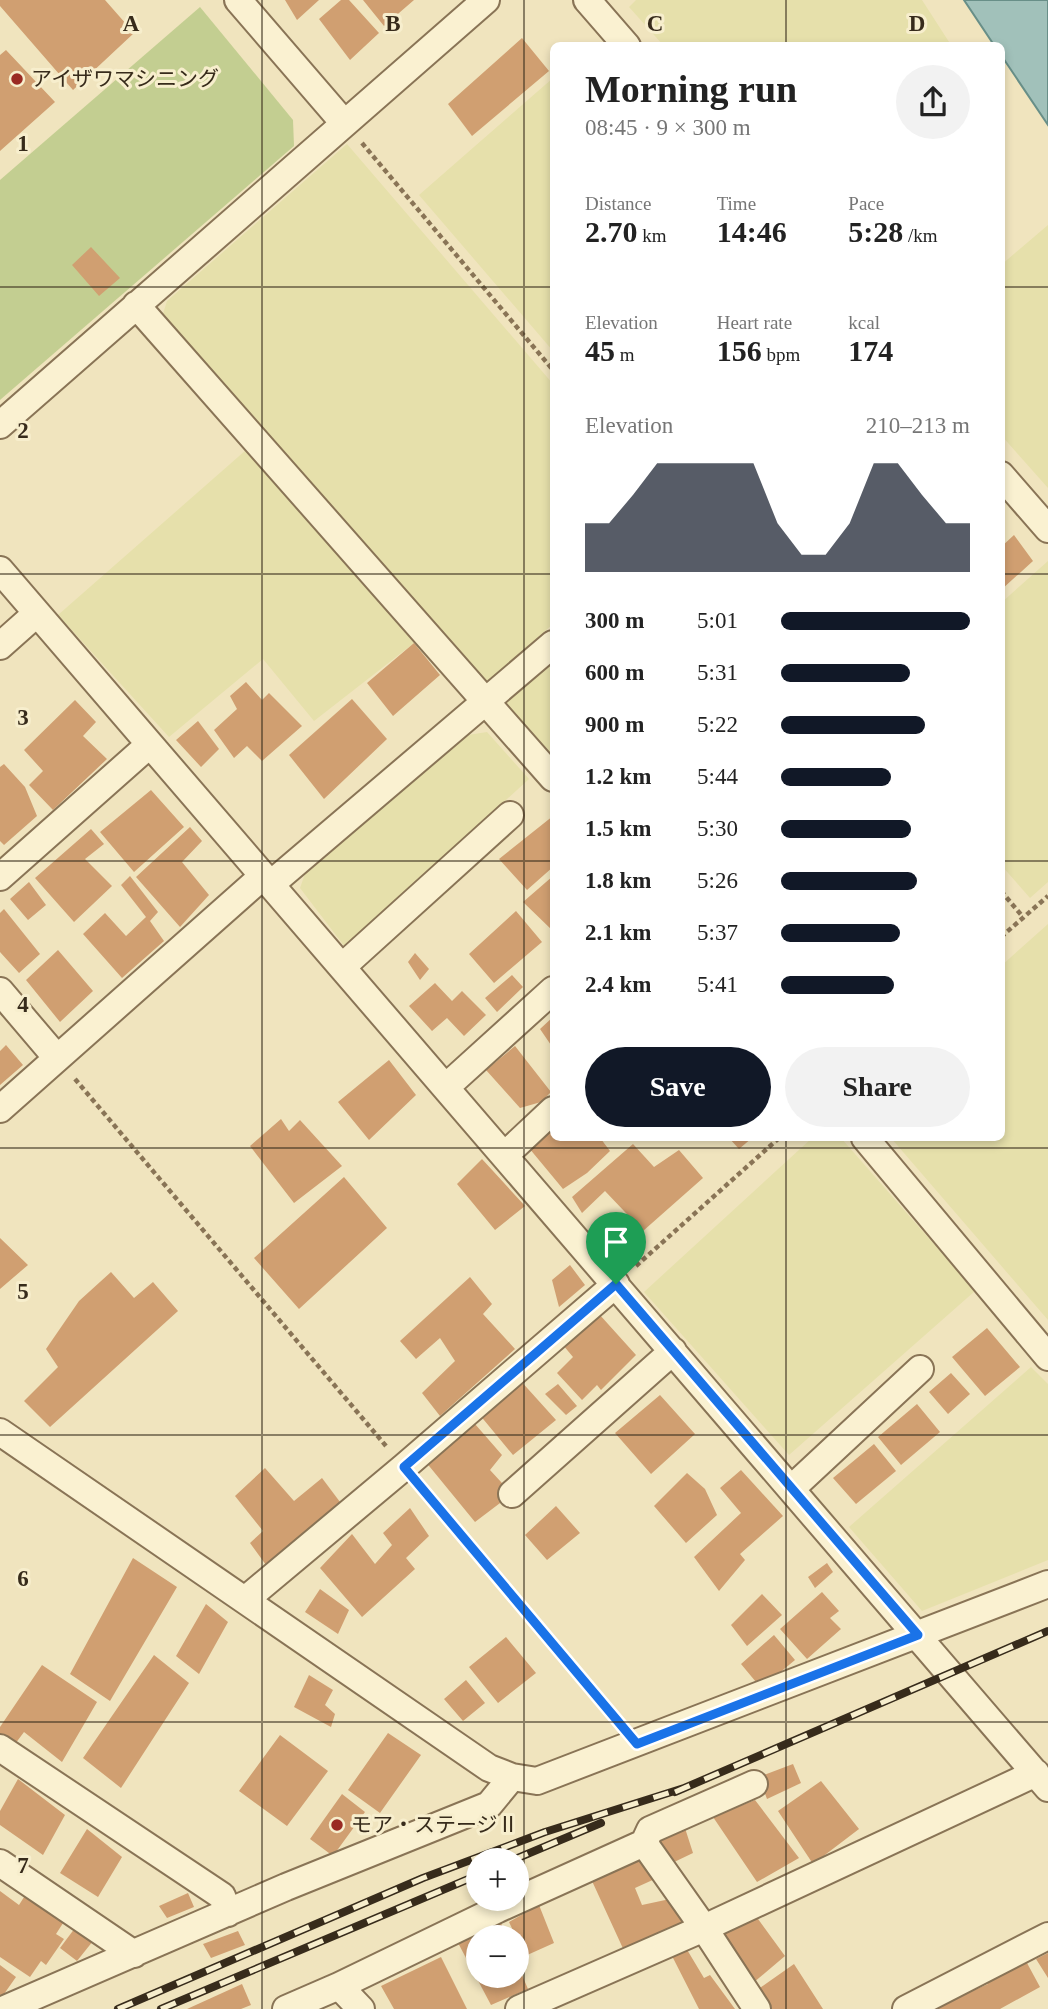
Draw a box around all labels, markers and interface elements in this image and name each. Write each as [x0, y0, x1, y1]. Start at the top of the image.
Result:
text: A [123, 11, 140, 36]
text: B [385, 11, 401, 36]
text: C [647, 11, 663, 36]
text: D [909, 11, 925, 36]
button: share [896, 65, 970, 139]
place label: アイザワマシニング [31, 67, 219, 91]
text: Morning run [585, 68, 797, 110]
marker: アイザワマシニング [9, 71, 25, 87]
text: 08:45 · 9 × 300 m [585, 115, 751, 140]
text: 1 [17, 131, 29, 156]
text: Distance [585, 193, 651, 214]
text: Time [717, 193, 756, 214]
text: Pace [848, 193, 884, 214]
text: 2.70 [585, 215, 638, 248]
text: 14:46 [717, 215, 787, 248]
text: 5:28 [848, 215, 903, 248]
text: km [638, 225, 667, 246]
text: /km [903, 225, 938, 246]
text: Elevation [585, 312, 658, 333]
text: Heart rate [717, 312, 792, 333]
text: kcal [848, 312, 880, 333]
text: 45 [585, 334, 615, 367]
text: 156 [717, 334, 762, 367]
text: 174 [848, 334, 893, 367]
text: m [615, 344, 635, 365]
text: bpm [762, 344, 800, 365]
text: Elevation [585, 413, 673, 438]
text: 210–213 m [866, 413, 970, 438]
text: 2 [17, 418, 29, 443]
text: 300 m [585, 608, 644, 633]
text: 5:01 [697, 608, 738, 633]
text: 600 m [585, 660, 644, 685]
text: 5:31 [697, 660, 738, 685]
text: 3 [17, 705, 29, 730]
text: 900 m [585, 712, 644, 737]
text: 5:22 [697, 712, 738, 737]
text: 1.2 km [585, 764, 651, 789]
text: 5:44 [697, 764, 738, 789]
text: 1.5 km [585, 816, 651, 841]
text: 5:30 [697, 816, 738, 841]
text: 1.8 km [585, 868, 651, 893]
text: 5:26 [697, 868, 738, 893]
text: 2.1 km [585, 920, 651, 945]
text: 5:37 [697, 920, 738, 945]
text: 2.4 km [585, 972, 651, 997]
text: 5:41 [697, 972, 738, 997]
text: 4 [17, 992, 29, 1017]
button: Save [585, 1047, 771, 1127]
button: Share [785, 1047, 970, 1127]
pin [586, 1212, 646, 1284]
icon: arrive [597, 1223, 635, 1261]
text: 5 [17, 1279, 29, 1304]
text: 6 [17, 1566, 29, 1591]
place label: モア・ステージⅡ [351, 1813, 519, 1837]
marker: モア・ステージⅡ [329, 1817, 345, 1833]
map controls [466, 1848, 529, 1988]
button: + [466, 1848, 529, 1911]
text: 7 [17, 1853, 29, 1878]
button: − [466, 1925, 529, 1988]

